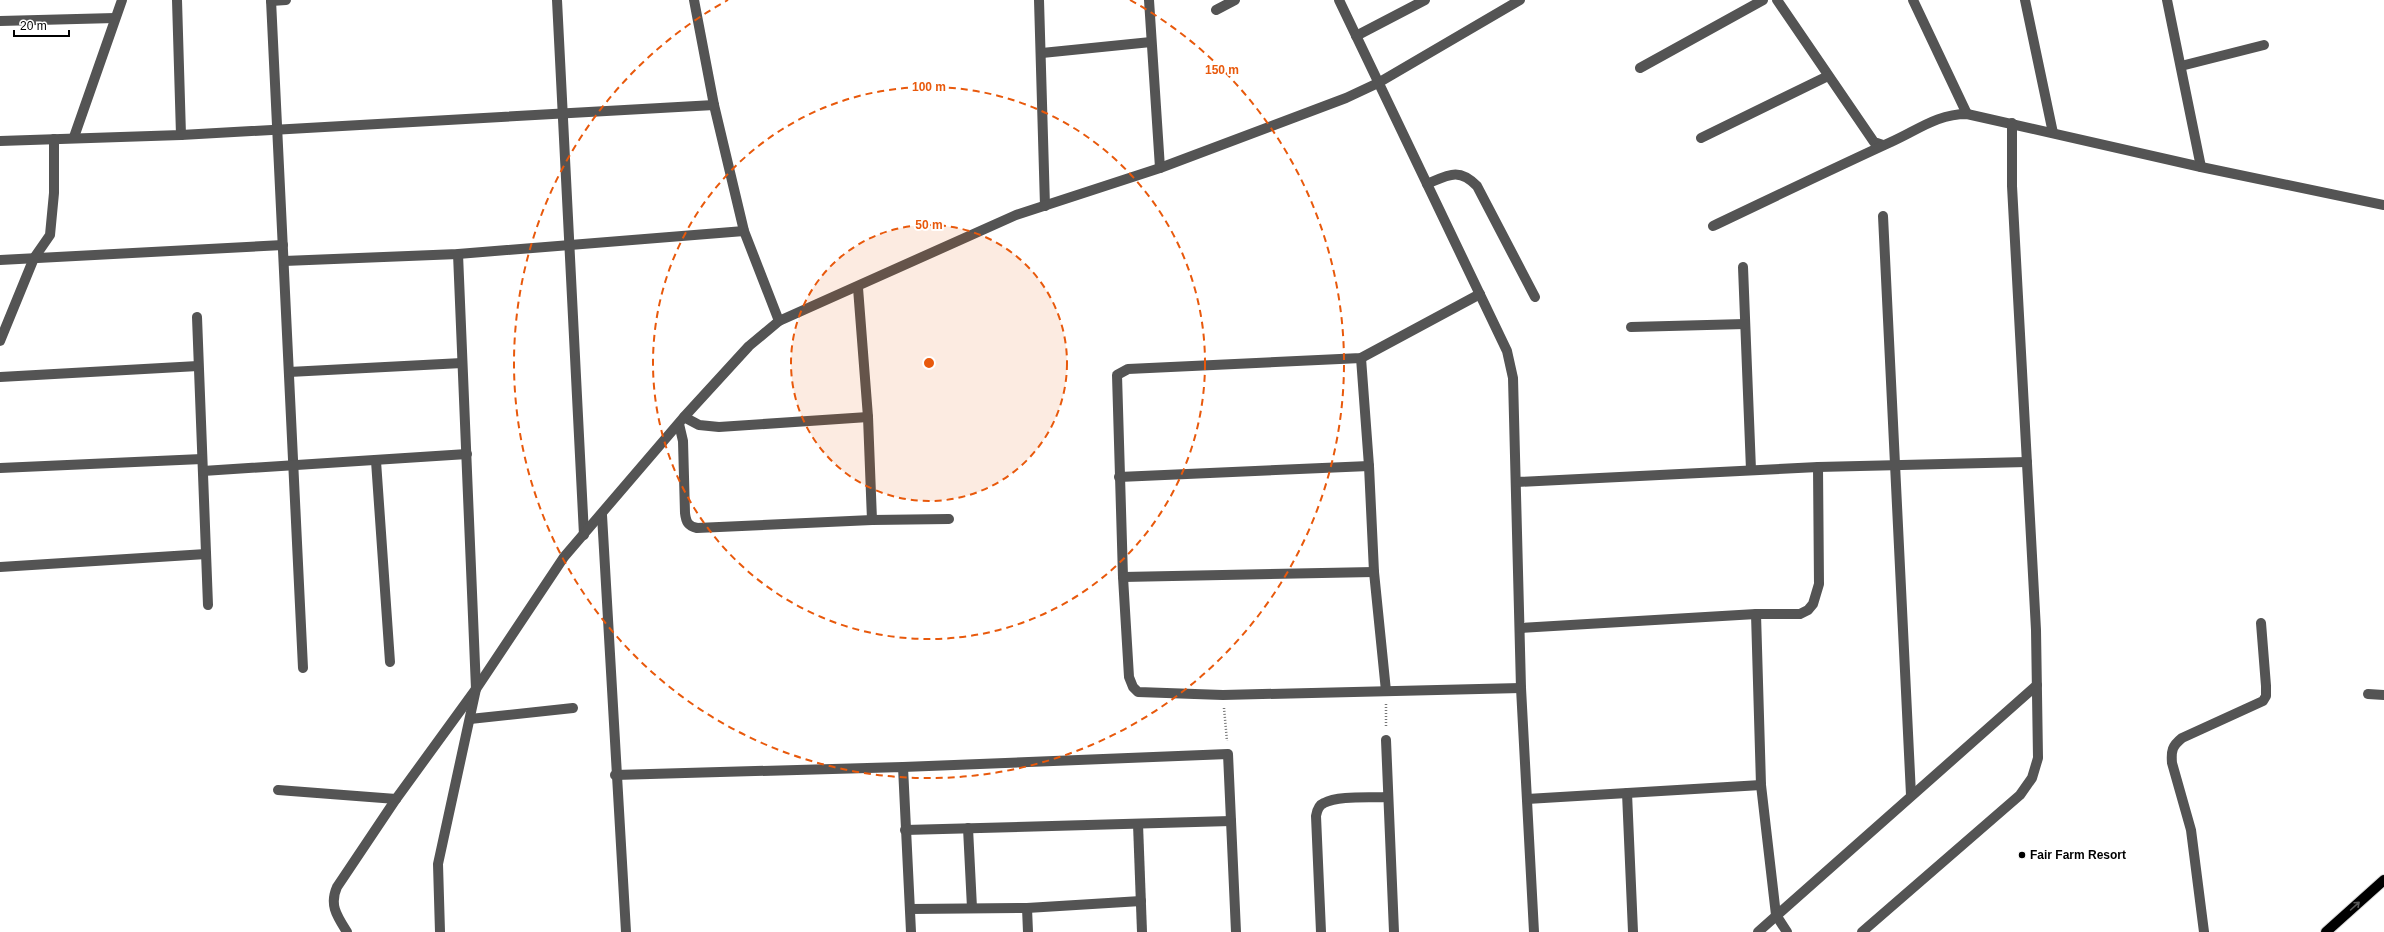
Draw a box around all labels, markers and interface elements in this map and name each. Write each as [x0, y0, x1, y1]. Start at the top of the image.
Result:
scale bar [14, 12, 69, 38]
text: 20 m [20, 19, 47, 33]
text: 150 m [1205, 63, 1239, 77]
text: 100 m [912, 80, 946, 94]
text: 50 m [915, 218, 943, 232]
centre of rings [922, 356, 936, 370]
place label: Fair Farm Resort [2030, 848, 2126, 862]
marker: Fair Farm Resort [2017, 850, 2027, 860]
one-way arrow [2350, 901, 2360, 911]

